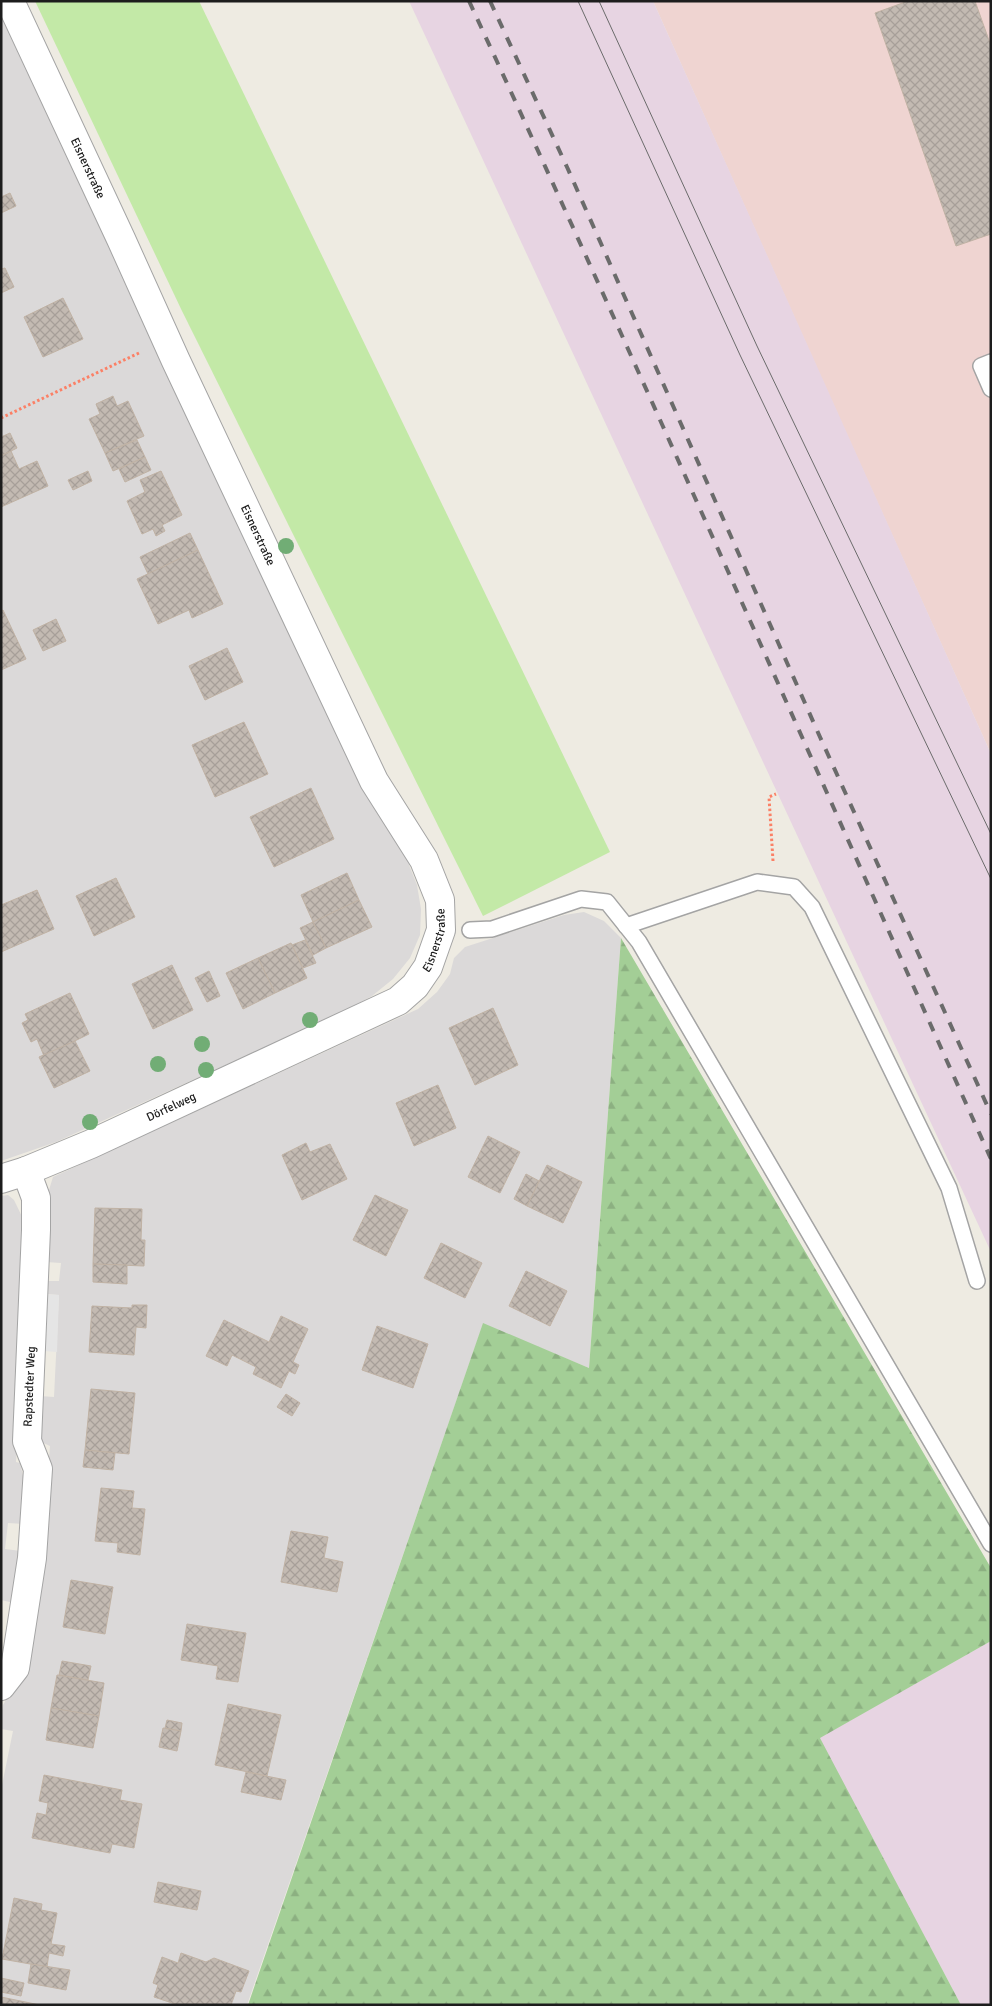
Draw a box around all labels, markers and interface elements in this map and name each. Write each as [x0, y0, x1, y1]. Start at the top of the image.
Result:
street label: Eisnerstraße [67, 135, 108, 201]
street label: Eisnerstraße [237, 502, 278, 568]
street label: Eisnerstraße [419, 908, 449, 976]
street label: Dörfelweg [144, 1089, 199, 1125]
street label: Rapstedter Weg [21, 1346, 39, 1427]

